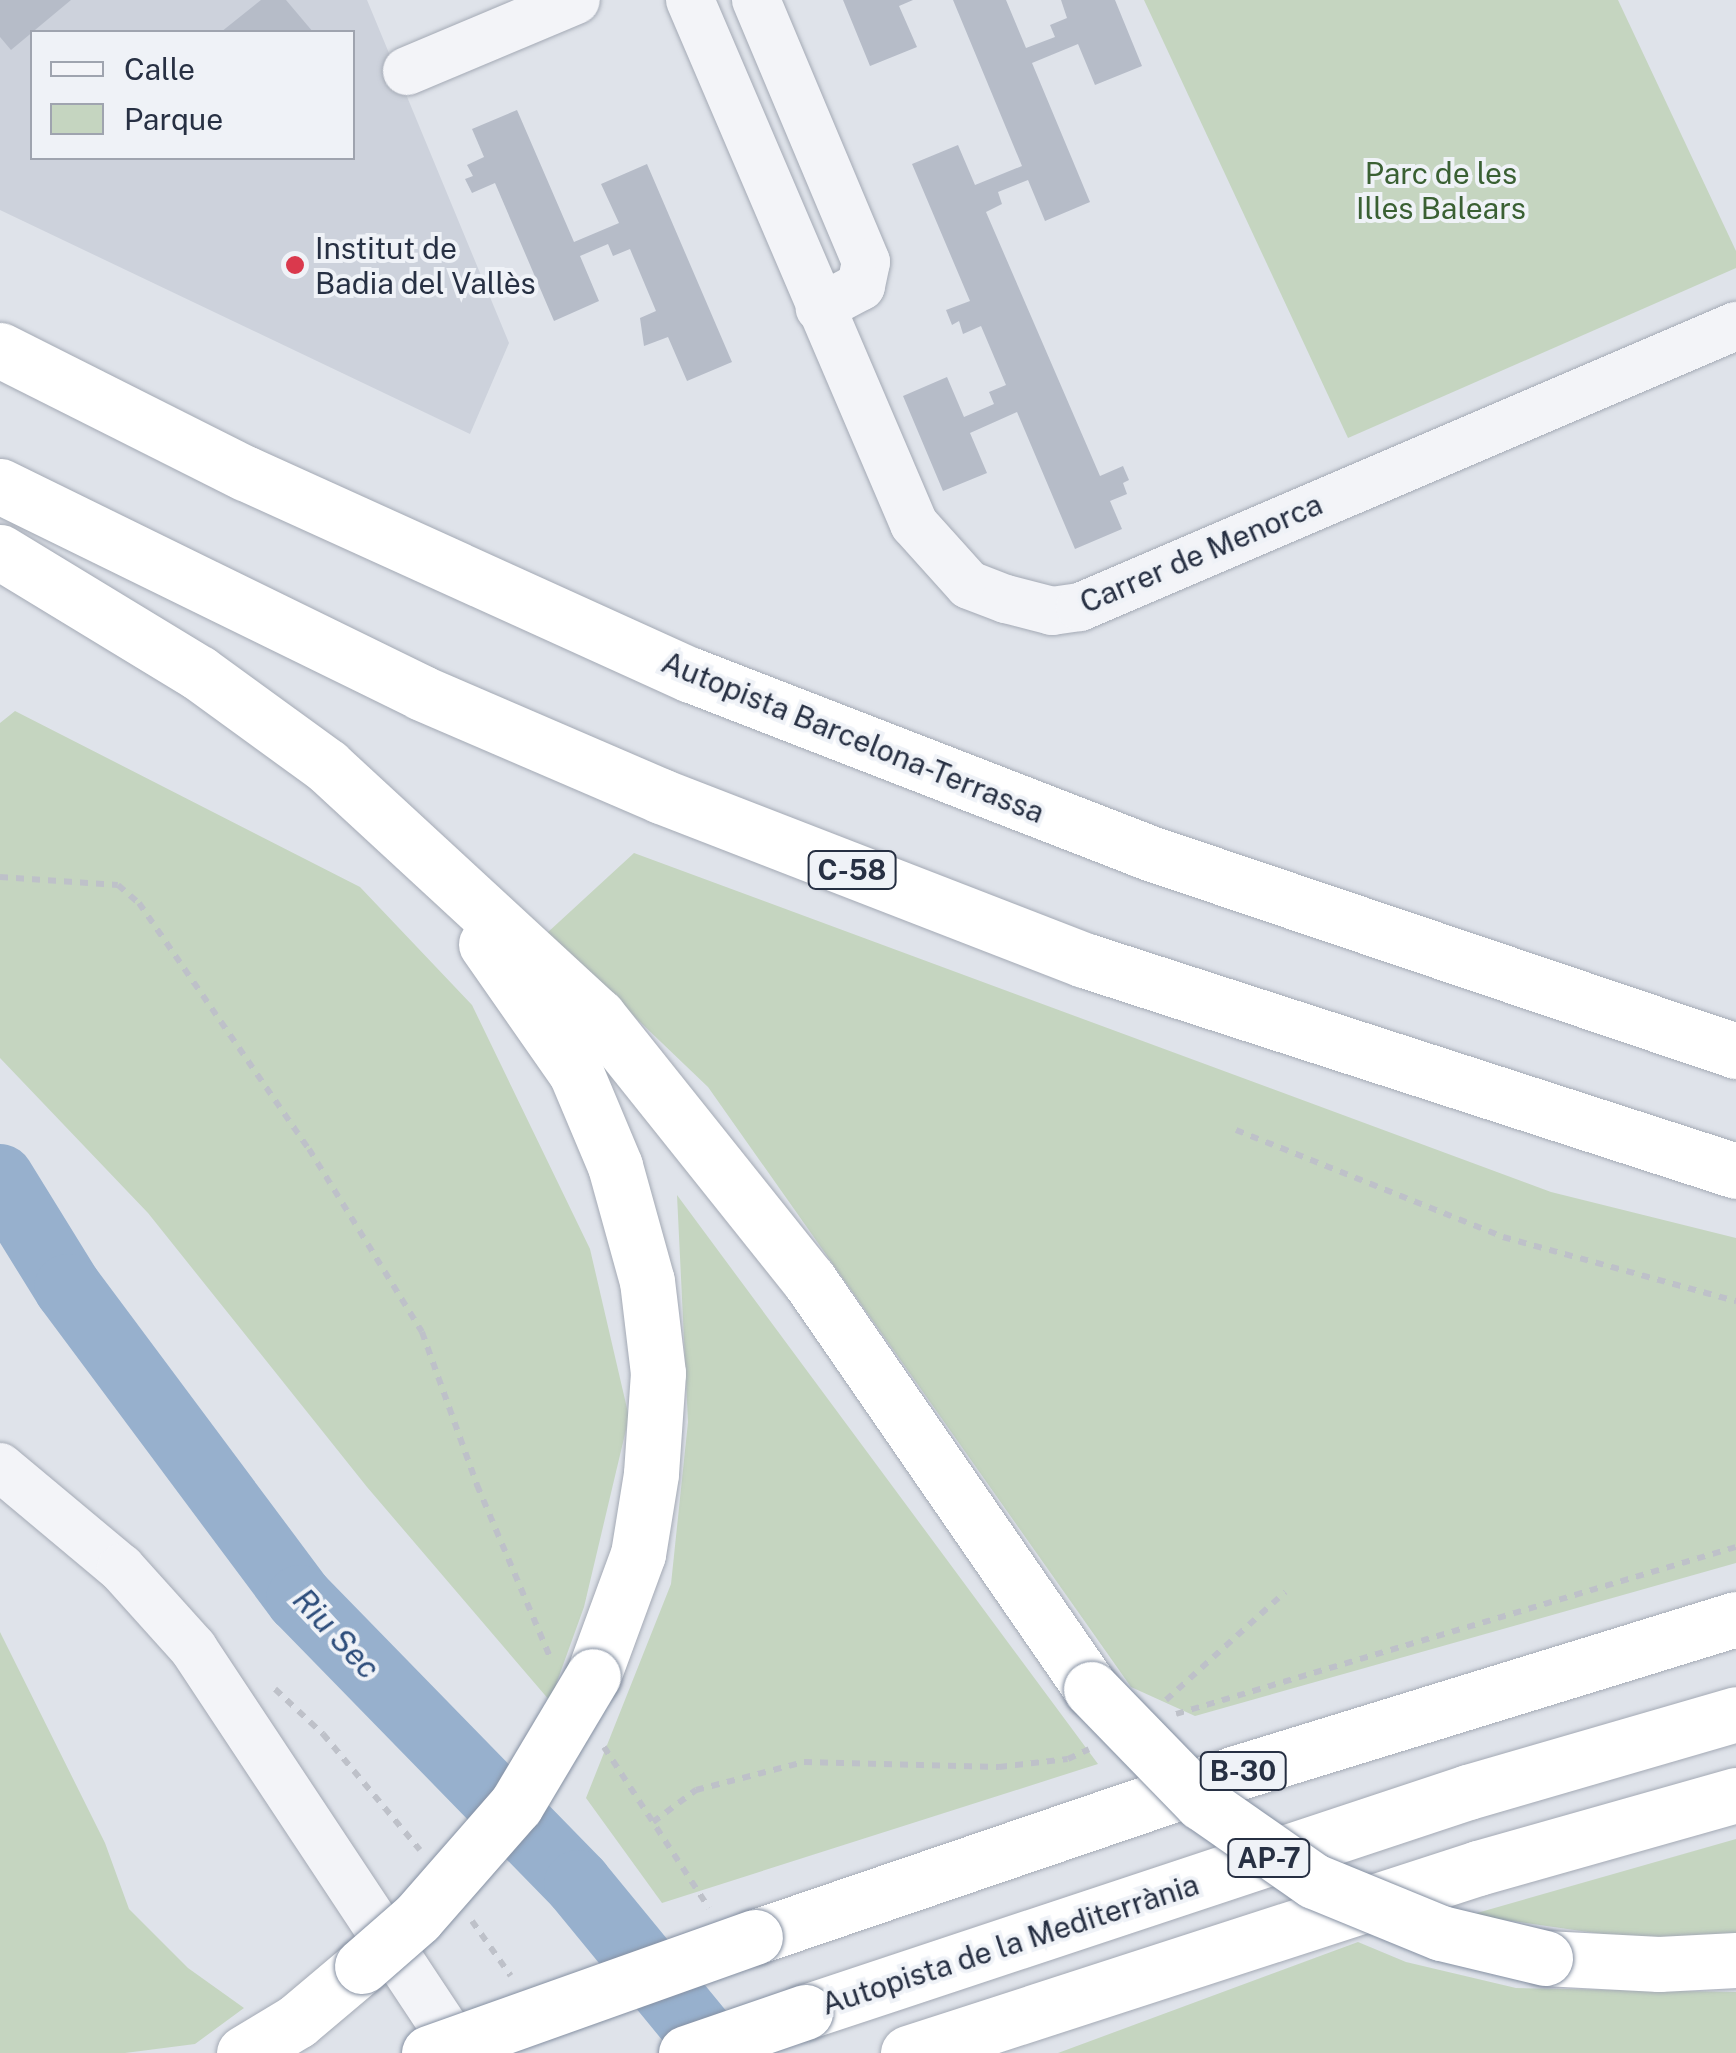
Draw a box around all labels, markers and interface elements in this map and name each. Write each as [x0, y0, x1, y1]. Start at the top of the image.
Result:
legend [30, 30, 355, 160]
text: Calle [124, 51, 195, 87]
text: Parque [124, 101, 223, 137]
park label: Parc de les Illes Balears [1356, 155, 1526, 226]
place label: Institut de Badia del Vallès [315, 230, 537, 300]
marker: Institut de Badia del Vallès [284, 254, 306, 276]
street label: Carrer de Menorca [1074, 486, 1328, 620]
street label: Autopista Barcelona-Terrassa [657, 644, 1049, 830]
road number: C-58 [807, 847, 897, 893]
water label: Riu Sec [285, 1581, 387, 1687]
road number: B-30 [1198, 1748, 1288, 1794]
road number: AP-7 [1226, 1835, 1312, 1881]
street label: Autopista de la Mediterrània [816, 1866, 1204, 2022]

